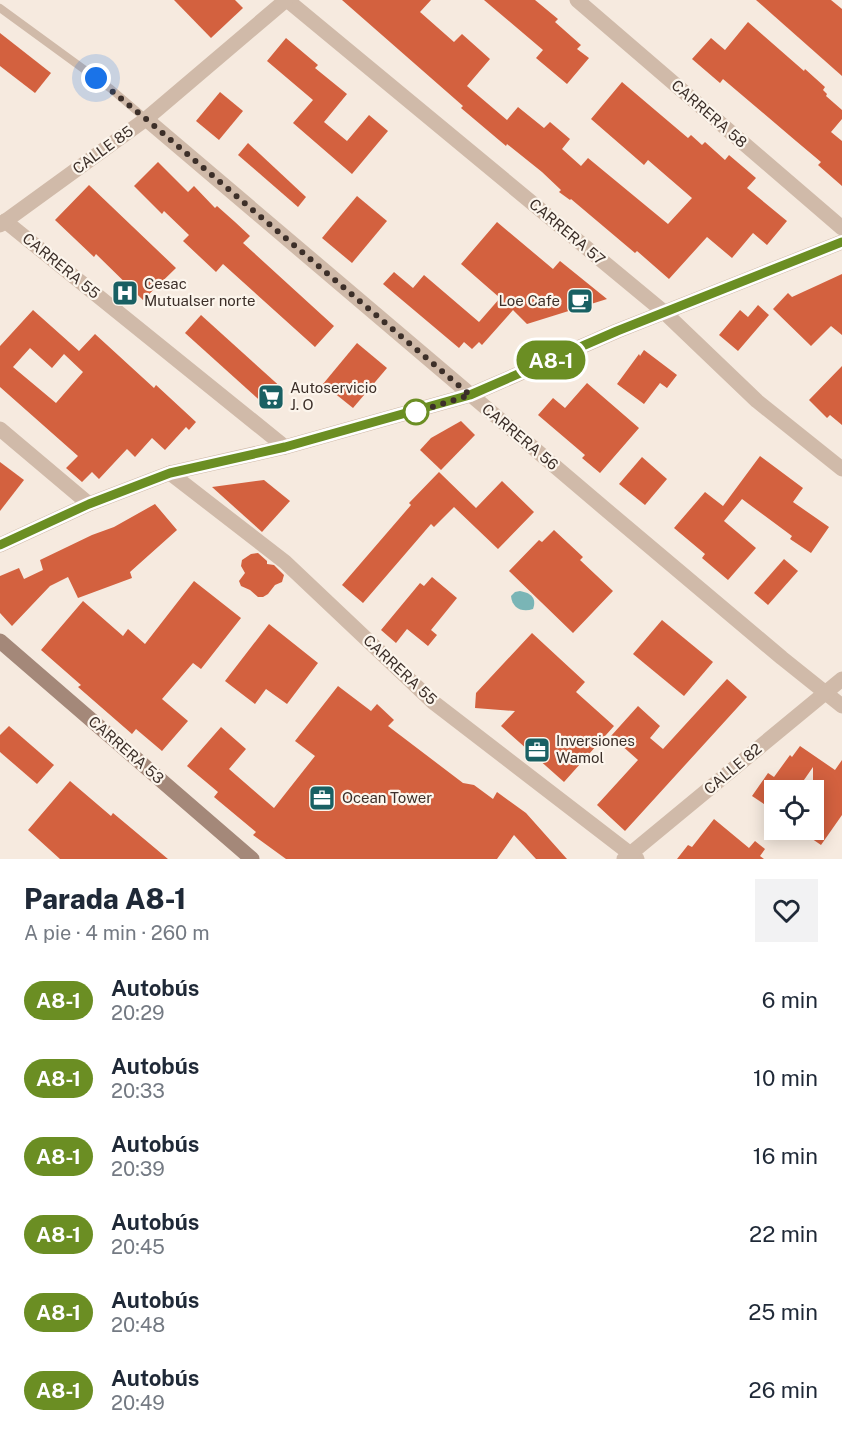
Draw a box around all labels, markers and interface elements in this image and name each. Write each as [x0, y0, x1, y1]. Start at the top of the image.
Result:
your location [81, 63, 111, 93]
street label: CARRERA 58 [668, 76, 750, 151]
street label: CALLE 85 [69, 122, 136, 177]
street label: CARRERA 57 [526, 195, 609, 268]
street label: CARRERA 55 [19, 229, 103, 302]
place label: Cesac Mutualser norte [144, 275, 256, 309]
hospital icon: Cesac Mutualser norte [110, 278, 140, 308]
cafe icon: Loe Cafe [565, 286, 595, 316]
place label: Loe Cafe [498, 292, 560, 309]
line badge: A8-1 [509, 340, 593, 380]
text: A8-1 [528, 348, 574, 373]
place label: Autoservicio J. O [290, 379, 377, 413]
supermarket icon: Autoservicio J. O [256, 382, 286, 412]
unlabelled marker [403, 399, 429, 425]
street label: CARRERA 56 [479, 400, 562, 473]
street label: CARRERA 55 [360, 631, 441, 708]
street label: CARRERA 53 [85, 712, 167, 787]
place label: Inversiones Wamol [556, 732, 635, 766]
office icon: Inversiones Wamol [522, 735, 552, 765]
street label: CALLE 82 [701, 740, 765, 798]
map controls [764, 780, 824, 840]
button: locate [764, 780, 824, 840]
office icon: Ocean Tower [307, 783, 337, 813]
place label: Ocean Tower [342, 789, 432, 806]
button: heart [755, 879, 818, 942]
text: Parada A8-1 [24, 882, 186, 915]
text: A pie · 4 min · 260 m [24, 921, 209, 945]
text: Autobús [111, 975, 199, 1001]
text: 6 min [762, 987, 818, 1013]
text: A8-1 [36, 988, 81, 1013]
text: 20:29 [111, 1001, 165, 1025]
text: Autobús [111, 1053, 199, 1079]
text: 10 min [753, 1065, 818, 1091]
text: A8-1 [36, 1066, 81, 1091]
text: 20:33 [111, 1079, 165, 1103]
text: Autobús [111, 1131, 199, 1157]
text: 16 min [753, 1143, 818, 1169]
text: A8-1 [36, 1144, 81, 1169]
text: 20:39 [111, 1157, 165, 1181]
text: Autobús [111, 1209, 199, 1235]
text: 22 min [749, 1221, 818, 1247]
text: A8-1 [36, 1222, 81, 1247]
text: 20:45 [111, 1235, 165, 1259]
text: Autobús [111, 1287, 199, 1313]
text: 25 min [748, 1299, 818, 1325]
text: A8-1 [36, 1300, 81, 1325]
text: 20:48 [111, 1313, 165, 1337]
text: Autobús [111, 1365, 199, 1391]
text: 26 min [749, 1377, 818, 1403]
text: A8-1 [36, 1378, 81, 1403]
text: 20:49 [111, 1391, 165, 1415]

